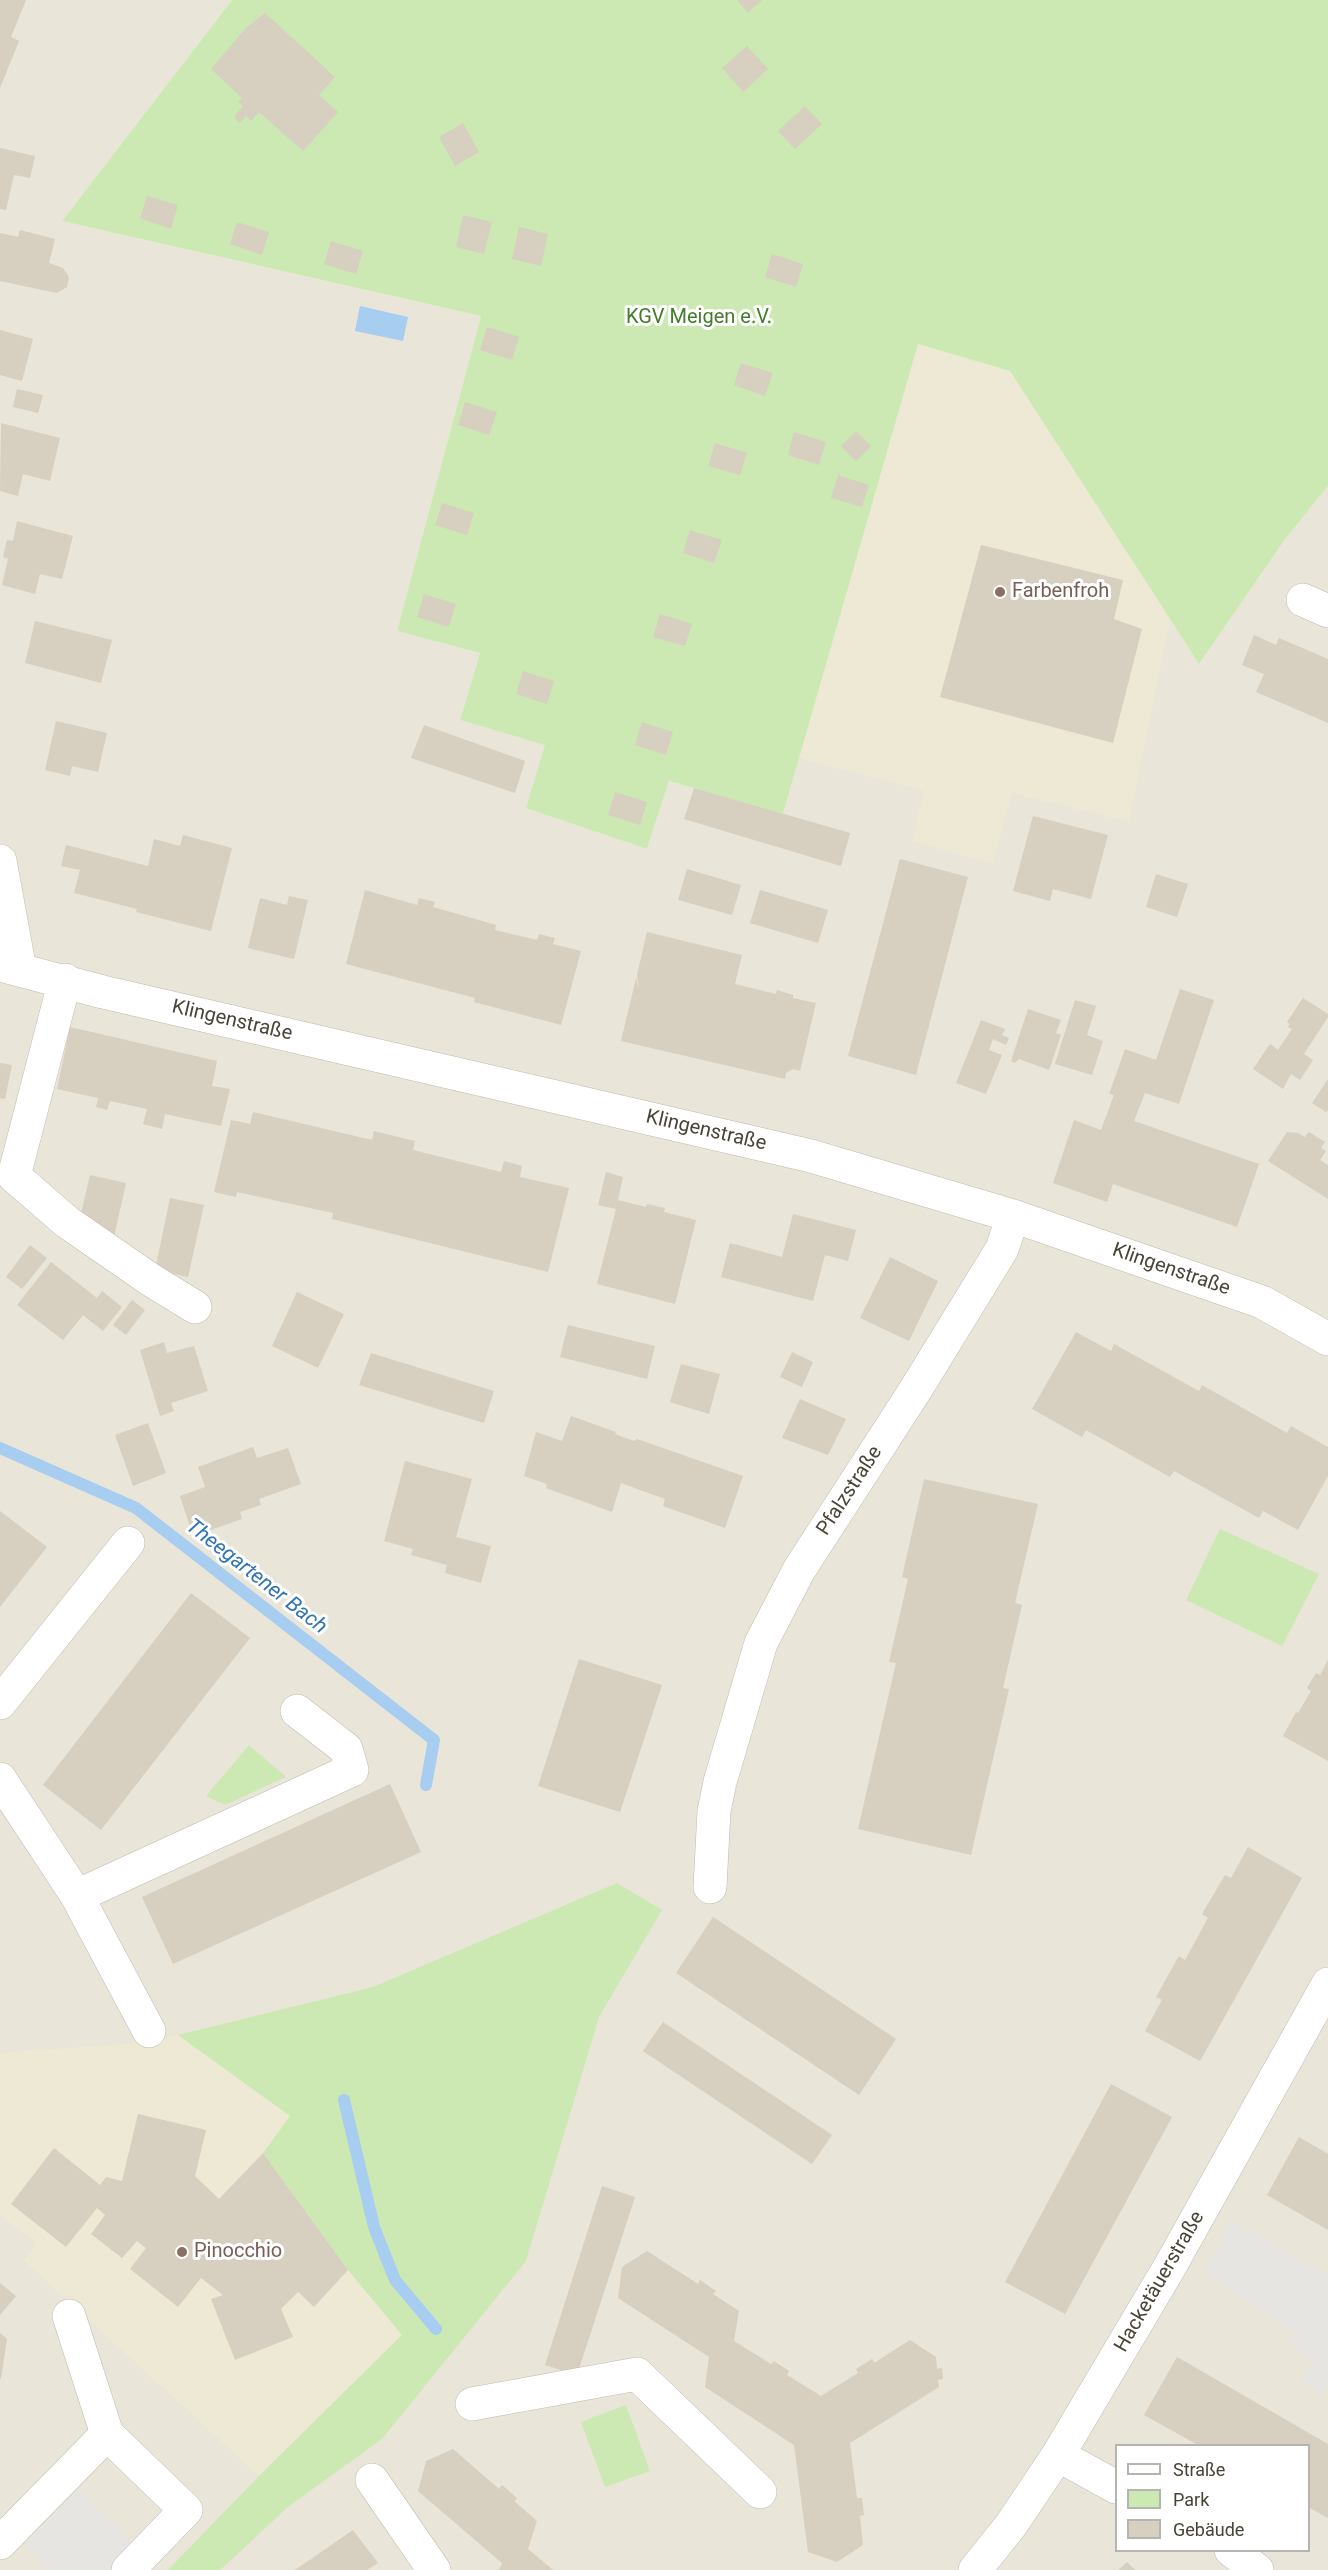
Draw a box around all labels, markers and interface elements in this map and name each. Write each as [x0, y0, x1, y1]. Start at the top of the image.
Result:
park label: KGV Meigen e.V. [626, 306, 772, 330]
place label: Farbenfroh [1012, 580, 1109, 604]
marker: Farbenfroh [993, 585, 1007, 599]
street label: Klingenstraße [169, 995, 295, 1047]
street label: Klingenstraße [643, 1105, 769, 1157]
street label: Klingenstraße [1109, 1239, 1233, 1301]
street label: Pfalzstraße [812, 1442, 888, 1540]
water label: Theegartener Bach [180, 1514, 332, 1640]
street label: Hacketäuerstraße [1110, 2207, 1210, 2357]
place label: Pinocchio [194, 2240, 282, 2264]
marker: Pinocchio [175, 2245, 189, 2259]
legend [1115, 2444, 1310, 2552]
text: Straße [1173, 2459, 1225, 2480]
text: Park [1173, 2489, 1209, 2510]
text: Gebäude [1173, 2519, 1244, 2540]

